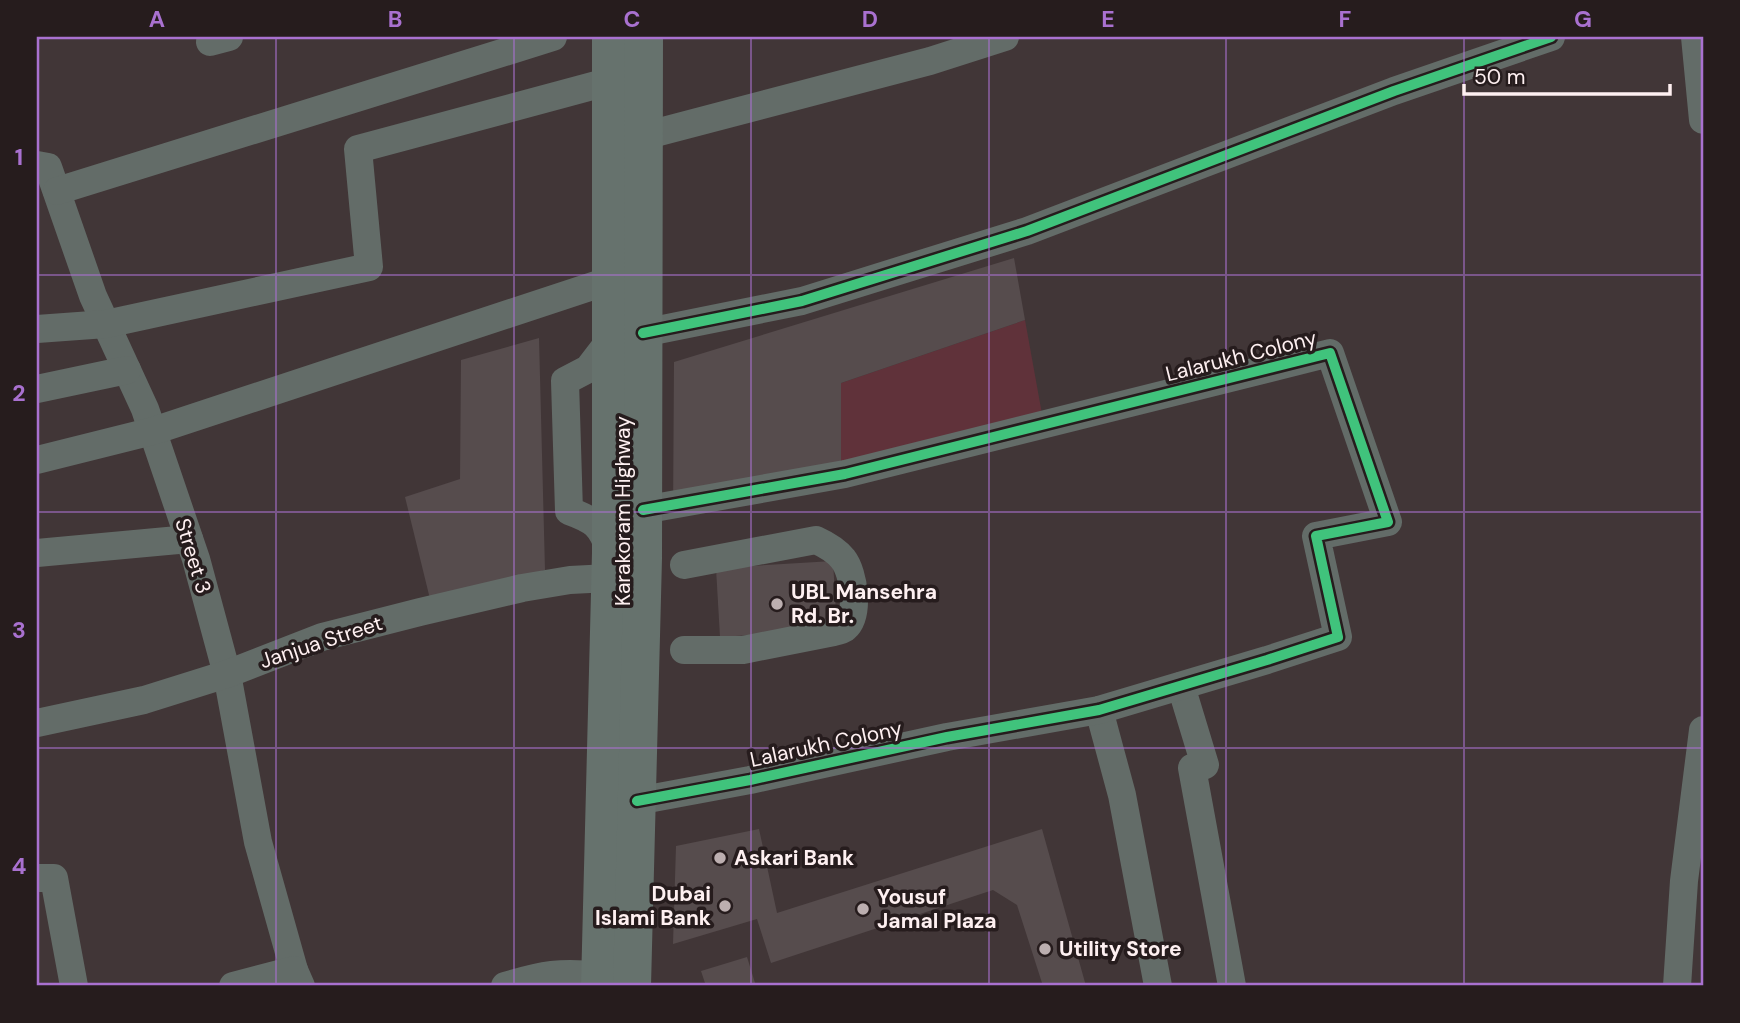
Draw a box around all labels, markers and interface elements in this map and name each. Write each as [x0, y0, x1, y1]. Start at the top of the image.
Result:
text: A [149, 4, 165, 34]
text: B [388, 4, 402, 34]
text: C [624, 4, 640, 34]
text: D [862, 4, 878, 34]
text: E [1101, 4, 1115, 34]
text: F [1339, 4, 1352, 34]
text: G [1574, 4, 1592, 34]
scale bar [1464, 52, 1670, 96]
text: 50 m [1474, 63, 1525, 91]
text: 1 [15, 142, 23, 172]
street label: Lalarukh Colony [1163, 324, 1320, 388]
text: 2 [12, 378, 26, 408]
street label: Karakoram Highway [609, 416, 637, 606]
street label: Street 3 [168, 515, 218, 597]
place label: UBL Mansehra Rd. Br. [791, 578, 937, 630]
marker: UBL Mansehra Rd. Br. [769, 596, 785, 612]
street label: Janjua Street [256, 609, 386, 675]
text: 3 [12, 615, 26, 645]
street label: Lalarukh Colony [747, 714, 905, 774]
place label: Askari Bank [734, 844, 854, 872]
marker: Askari Bank [712, 850, 728, 866]
text: 4 [12, 851, 27, 881]
place label: Dubai Islami Bank [595, 880, 711, 932]
place label: Yousuf Jamal Plaza [877, 883, 997, 935]
marker: Dubai Islami Bank [717, 898, 733, 914]
marker: Yousuf Jamal Plaza [855, 901, 871, 917]
place label: Utility Store [1059, 935, 1182, 963]
marker: Utility Store [1037, 941, 1053, 957]

